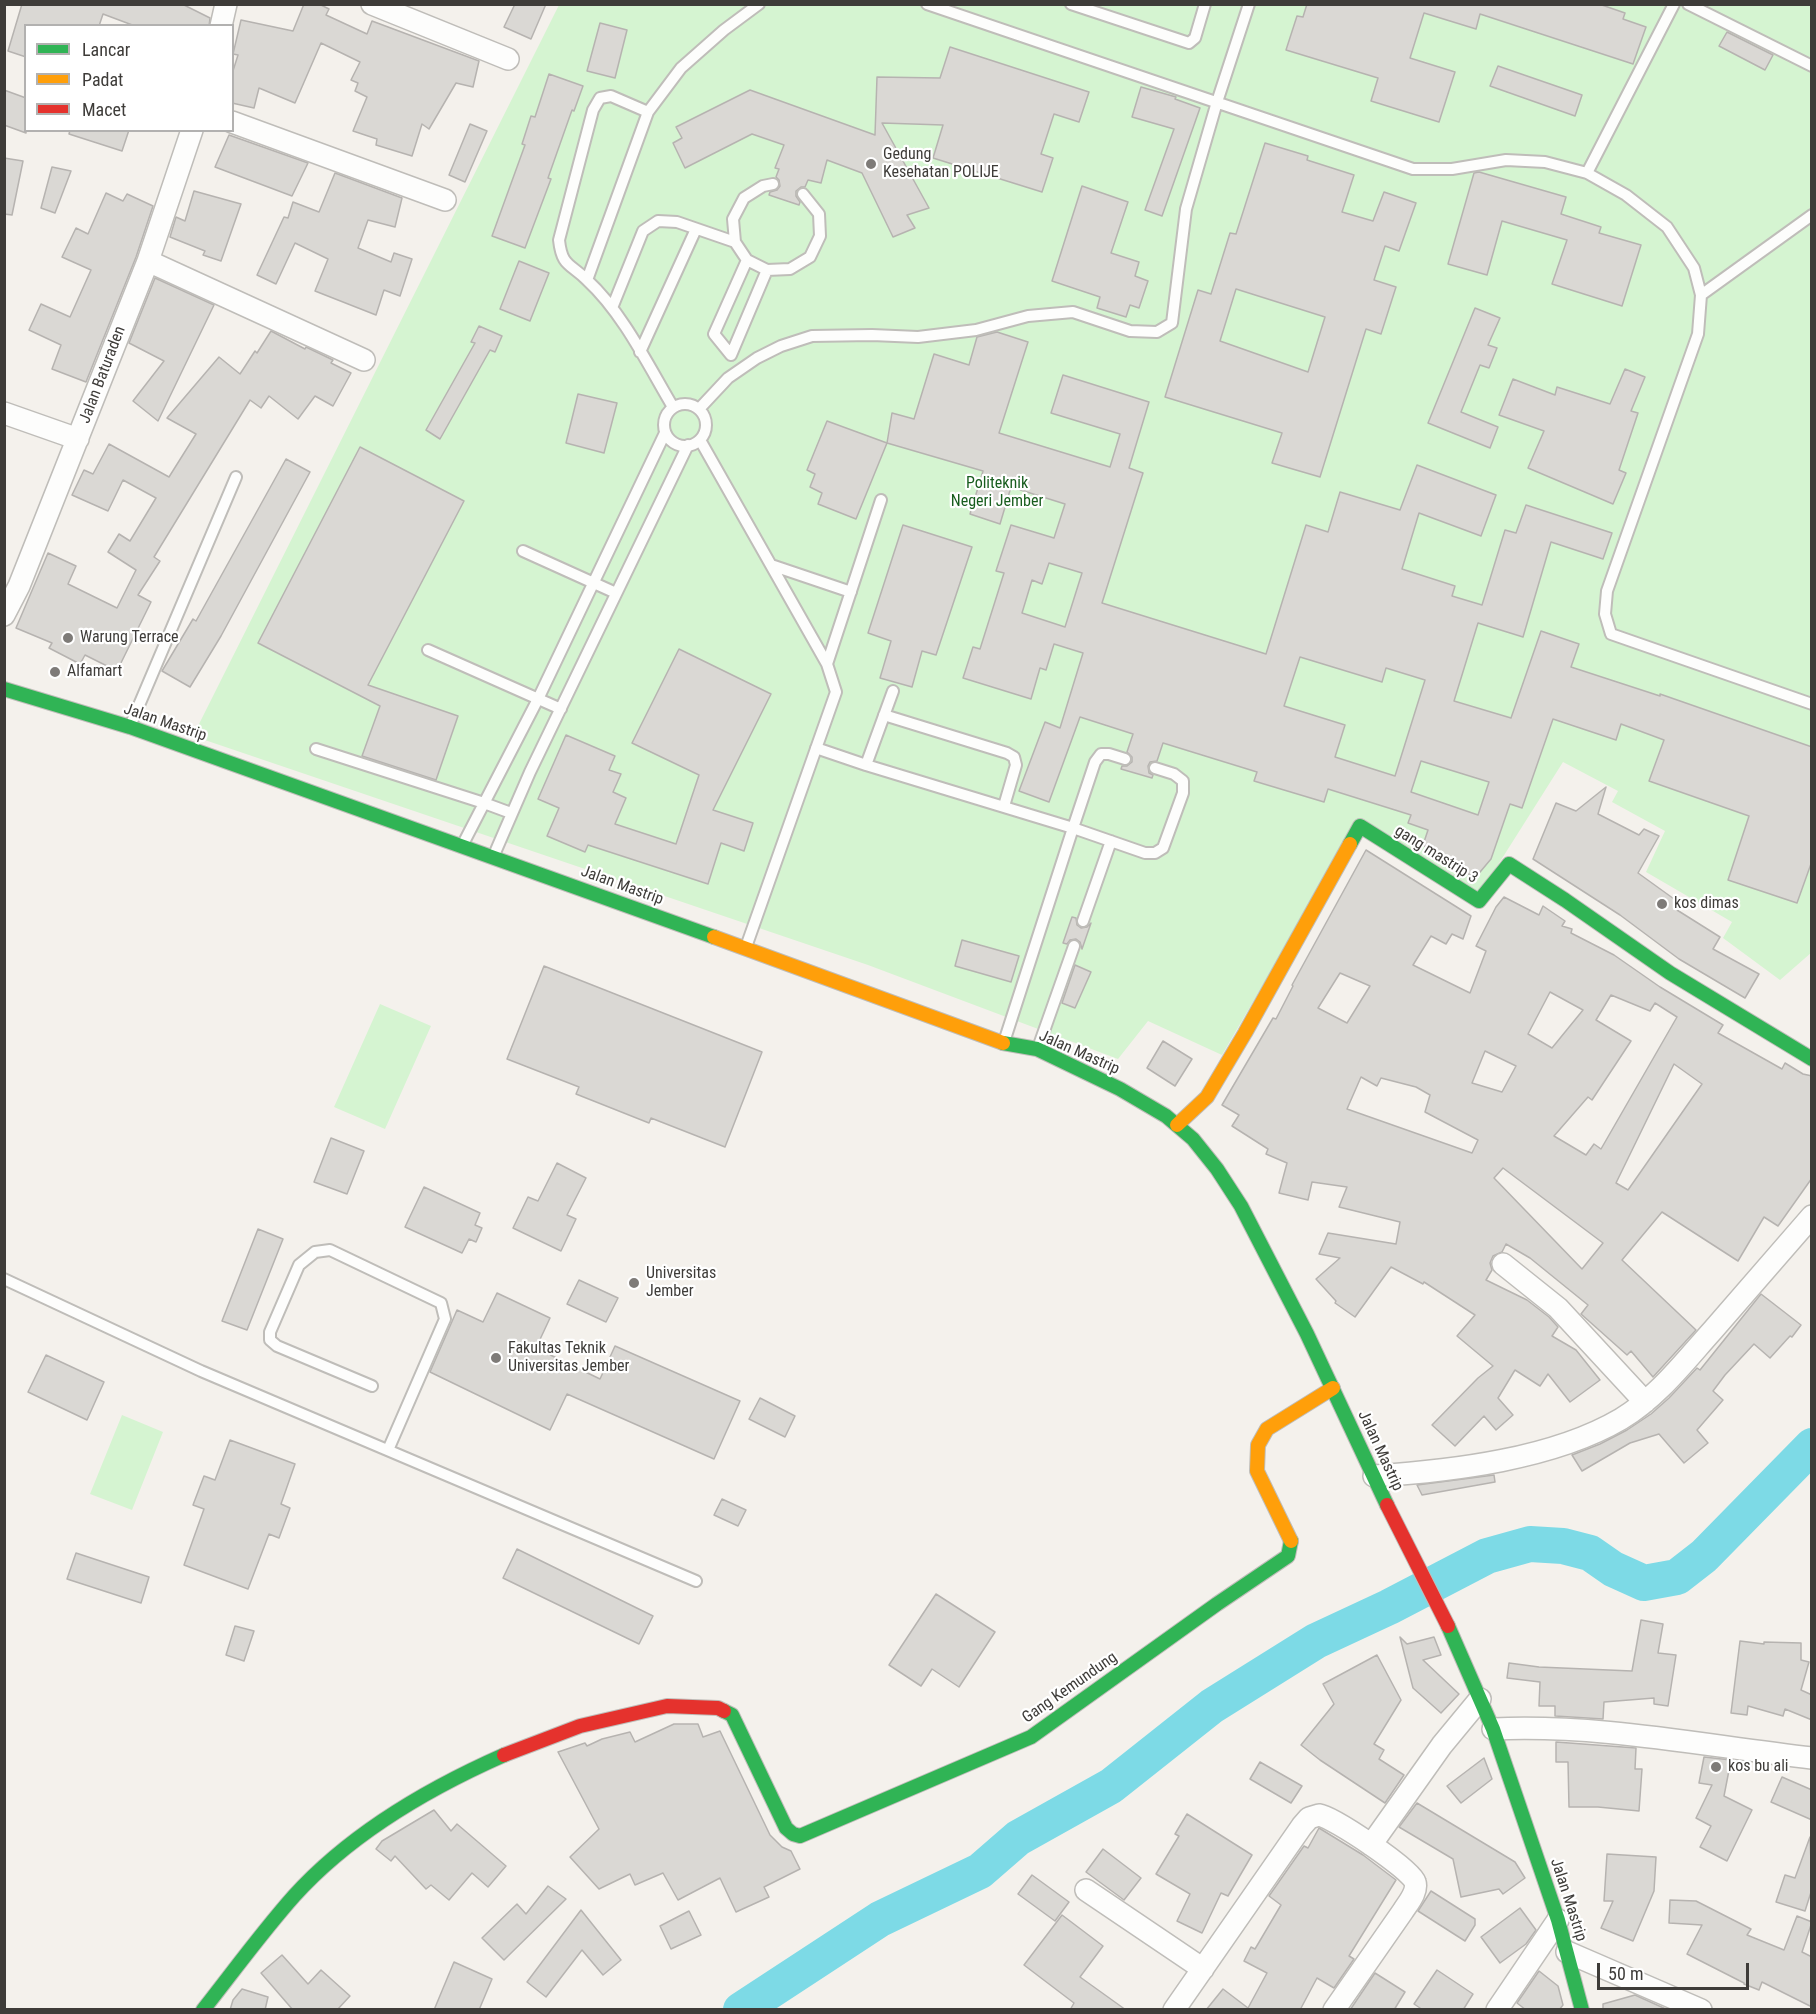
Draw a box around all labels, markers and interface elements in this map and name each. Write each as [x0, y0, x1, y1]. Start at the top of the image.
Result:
legend [24, 24, 234, 132]
text: Lancar [82, 39, 130, 60]
text: Padat [82, 69, 123, 90]
text: Macet [82, 99, 126, 120]
place label: Gedung Kesehatan POLIJE [883, 145, 999, 183]
marker: Gedung Kesehatan POLIJE [864, 157, 878, 171]
street label: Jalan Baturaden [76, 324, 130, 426]
park label: Politeknik Negeri Jember [951, 474, 1043, 512]
place label: Warung Terrace [80, 628, 179, 648]
marker: Warung Terrace [61, 631, 75, 645]
place label: Alfamart [67, 662, 122, 682]
marker: Alfamart [48, 665, 62, 679]
street label: Jalan Mastrip [121, 700, 209, 746]
street label: gang mastrip 3 [1391, 822, 1481, 888]
street label: Jalan Mastrip [578, 862, 666, 910]
place label: kos dimas [1674, 894, 1739, 914]
marker: kos dimas [1655, 897, 1669, 911]
street label: Jalan Mastrip [1036, 1027, 1122, 1079]
place label: Universitas Jember [646, 1264, 716, 1302]
marker: Universitas Jember [627, 1276, 641, 1290]
place label: Fakultas Teknik Universitas Jember [508, 1339, 629, 1377]
marker: Fakultas Teknik Universitas Jember [489, 1351, 503, 1365]
street label: Jalan Mastrip [1353, 1408, 1407, 1494]
street label: Gang Kemundung [1019, 1648, 1121, 1728]
place label: kos bu ali [1728, 1757, 1789, 1777]
marker: kos bu ali [1709, 1760, 1723, 1774]
street label: Jalan Mastrip [1546, 1856, 1590, 1944]
scale bar [1600, 1951, 1752, 1989]
text: 50 m [1608, 1963, 1643, 1984]

